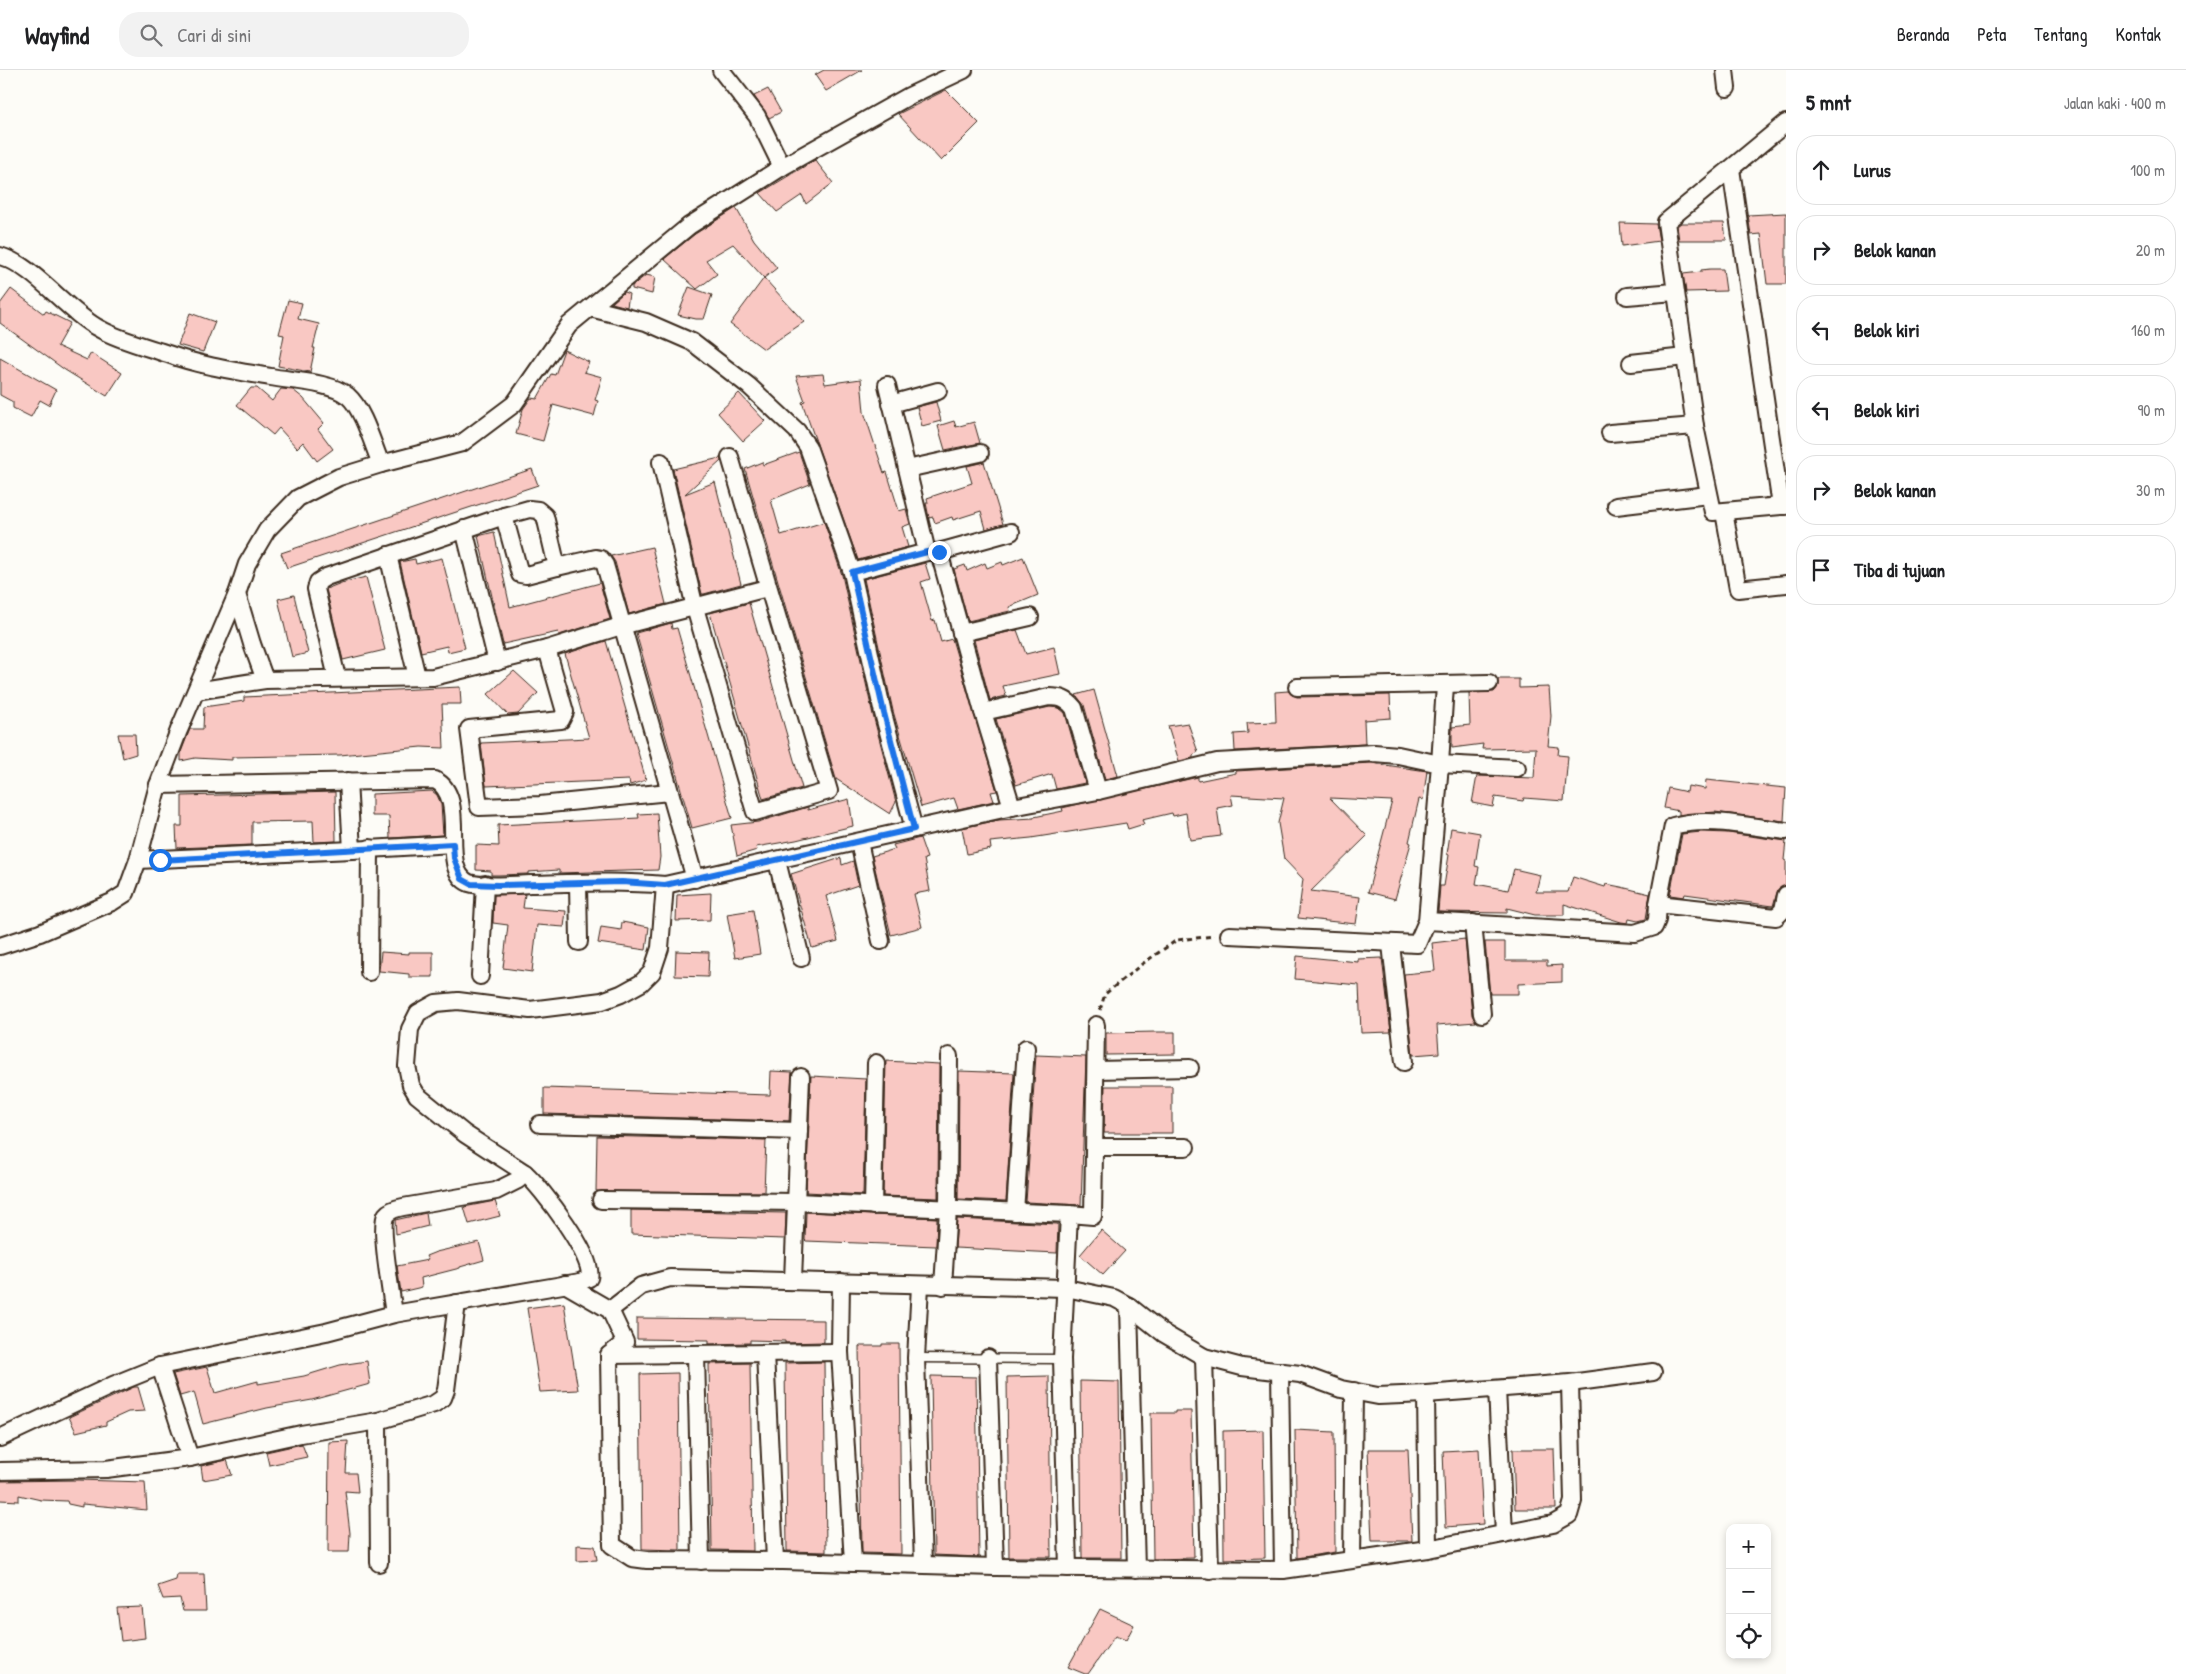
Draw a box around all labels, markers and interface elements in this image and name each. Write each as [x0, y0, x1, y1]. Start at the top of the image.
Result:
search box [119, 12, 469, 57]
text: Wayfind [25, 19, 89, 51]
icon: search [137, 21, 165, 49]
text: Cari di sini [177, 22, 251, 48]
text: Beranda [1897, 22, 1949, 47]
text: Peta [1977, 22, 2006, 47]
text: Tentang [2034, 22, 2087, 47]
text: Kontak [2115, 22, 2161, 47]
text: 5 mnt [1806, 88, 1851, 117]
text: Jalan kaki · 400 m [2064, 92, 2166, 114]
icon: ahead [1807, 156, 1835, 184]
text: Lurus [1854, 157, 1891, 183]
text: 100 m [2130, 159, 2165, 181]
icon: right [1807, 236, 1835, 264]
text: Belok kanan [1854, 237, 1936, 263]
text: 20 m [2136, 239, 2165, 261]
icon: left [1807, 316, 1835, 344]
text: Belok kiri [1854, 317, 1920, 343]
text: 160 m [2131, 319, 2165, 341]
icon: left [1807, 396, 1835, 424]
text: Belok kiri [1854, 397, 1920, 423]
text: 90 m [2137, 399, 2165, 421]
icon: right [1807, 476, 1835, 504]
text: Belok kanan [1854, 477, 1936, 503]
text: 30 m [2136, 479, 2165, 501]
route end [928, 541, 951, 564]
icon: arrive [1807, 556, 1835, 584]
text: Tiba di tujuan [1854, 557, 1945, 583]
route start [149, 849, 172, 872]
map controls [1726, 1524, 1771, 1659]
button: + [1726, 1524, 1771, 1569]
button: − [1726, 1569, 1771, 1614]
button: locate [1726, 1614, 1771, 1659]

